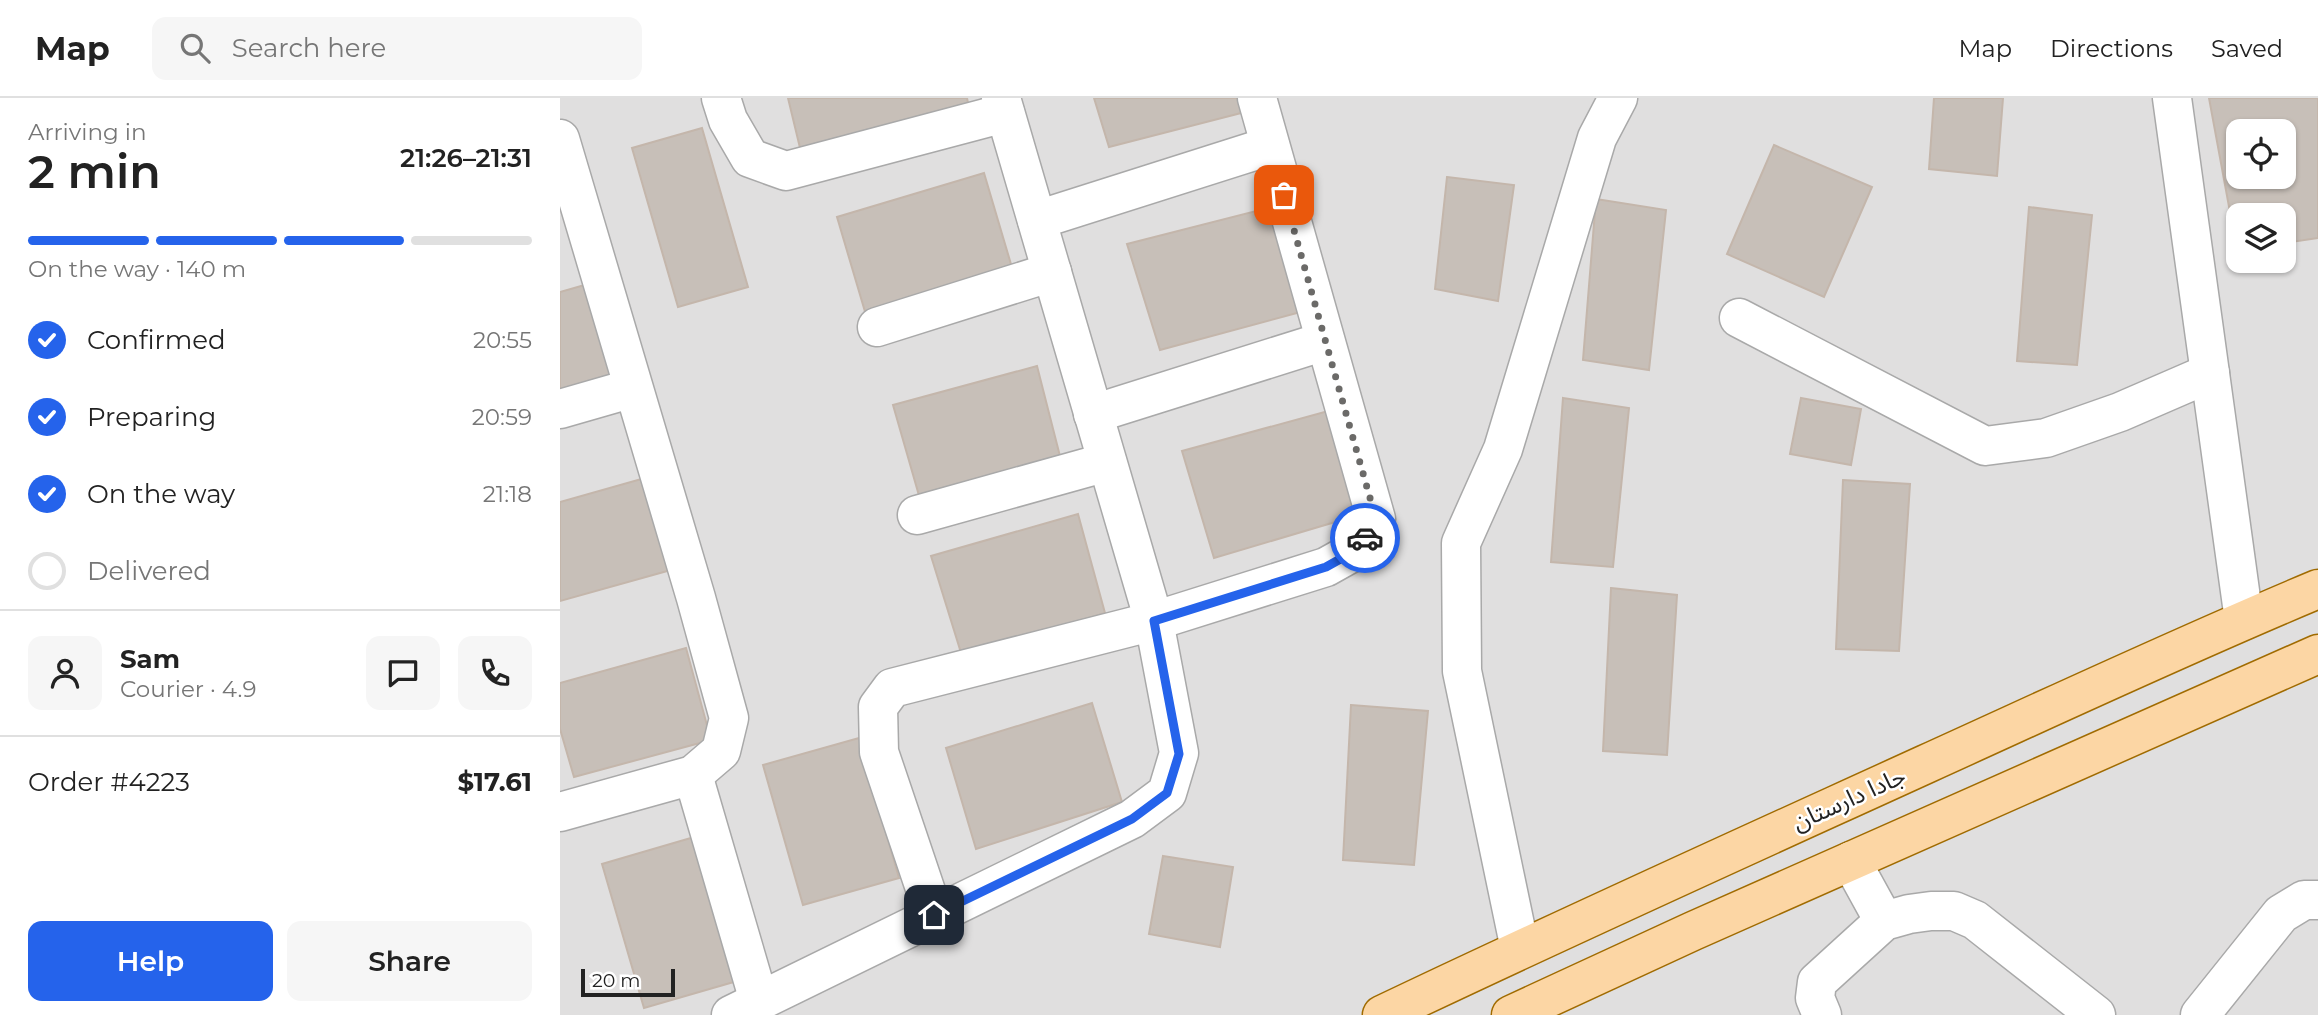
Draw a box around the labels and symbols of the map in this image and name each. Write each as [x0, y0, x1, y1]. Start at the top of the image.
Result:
pin [1254, 165, 1314, 225]
courier [1330, 503, 1400, 573]
street label: جادا دارستان [1788, 761, 1910, 836]
pin [904, 885, 964, 945]
scale bar [581, 966, 676, 998]

